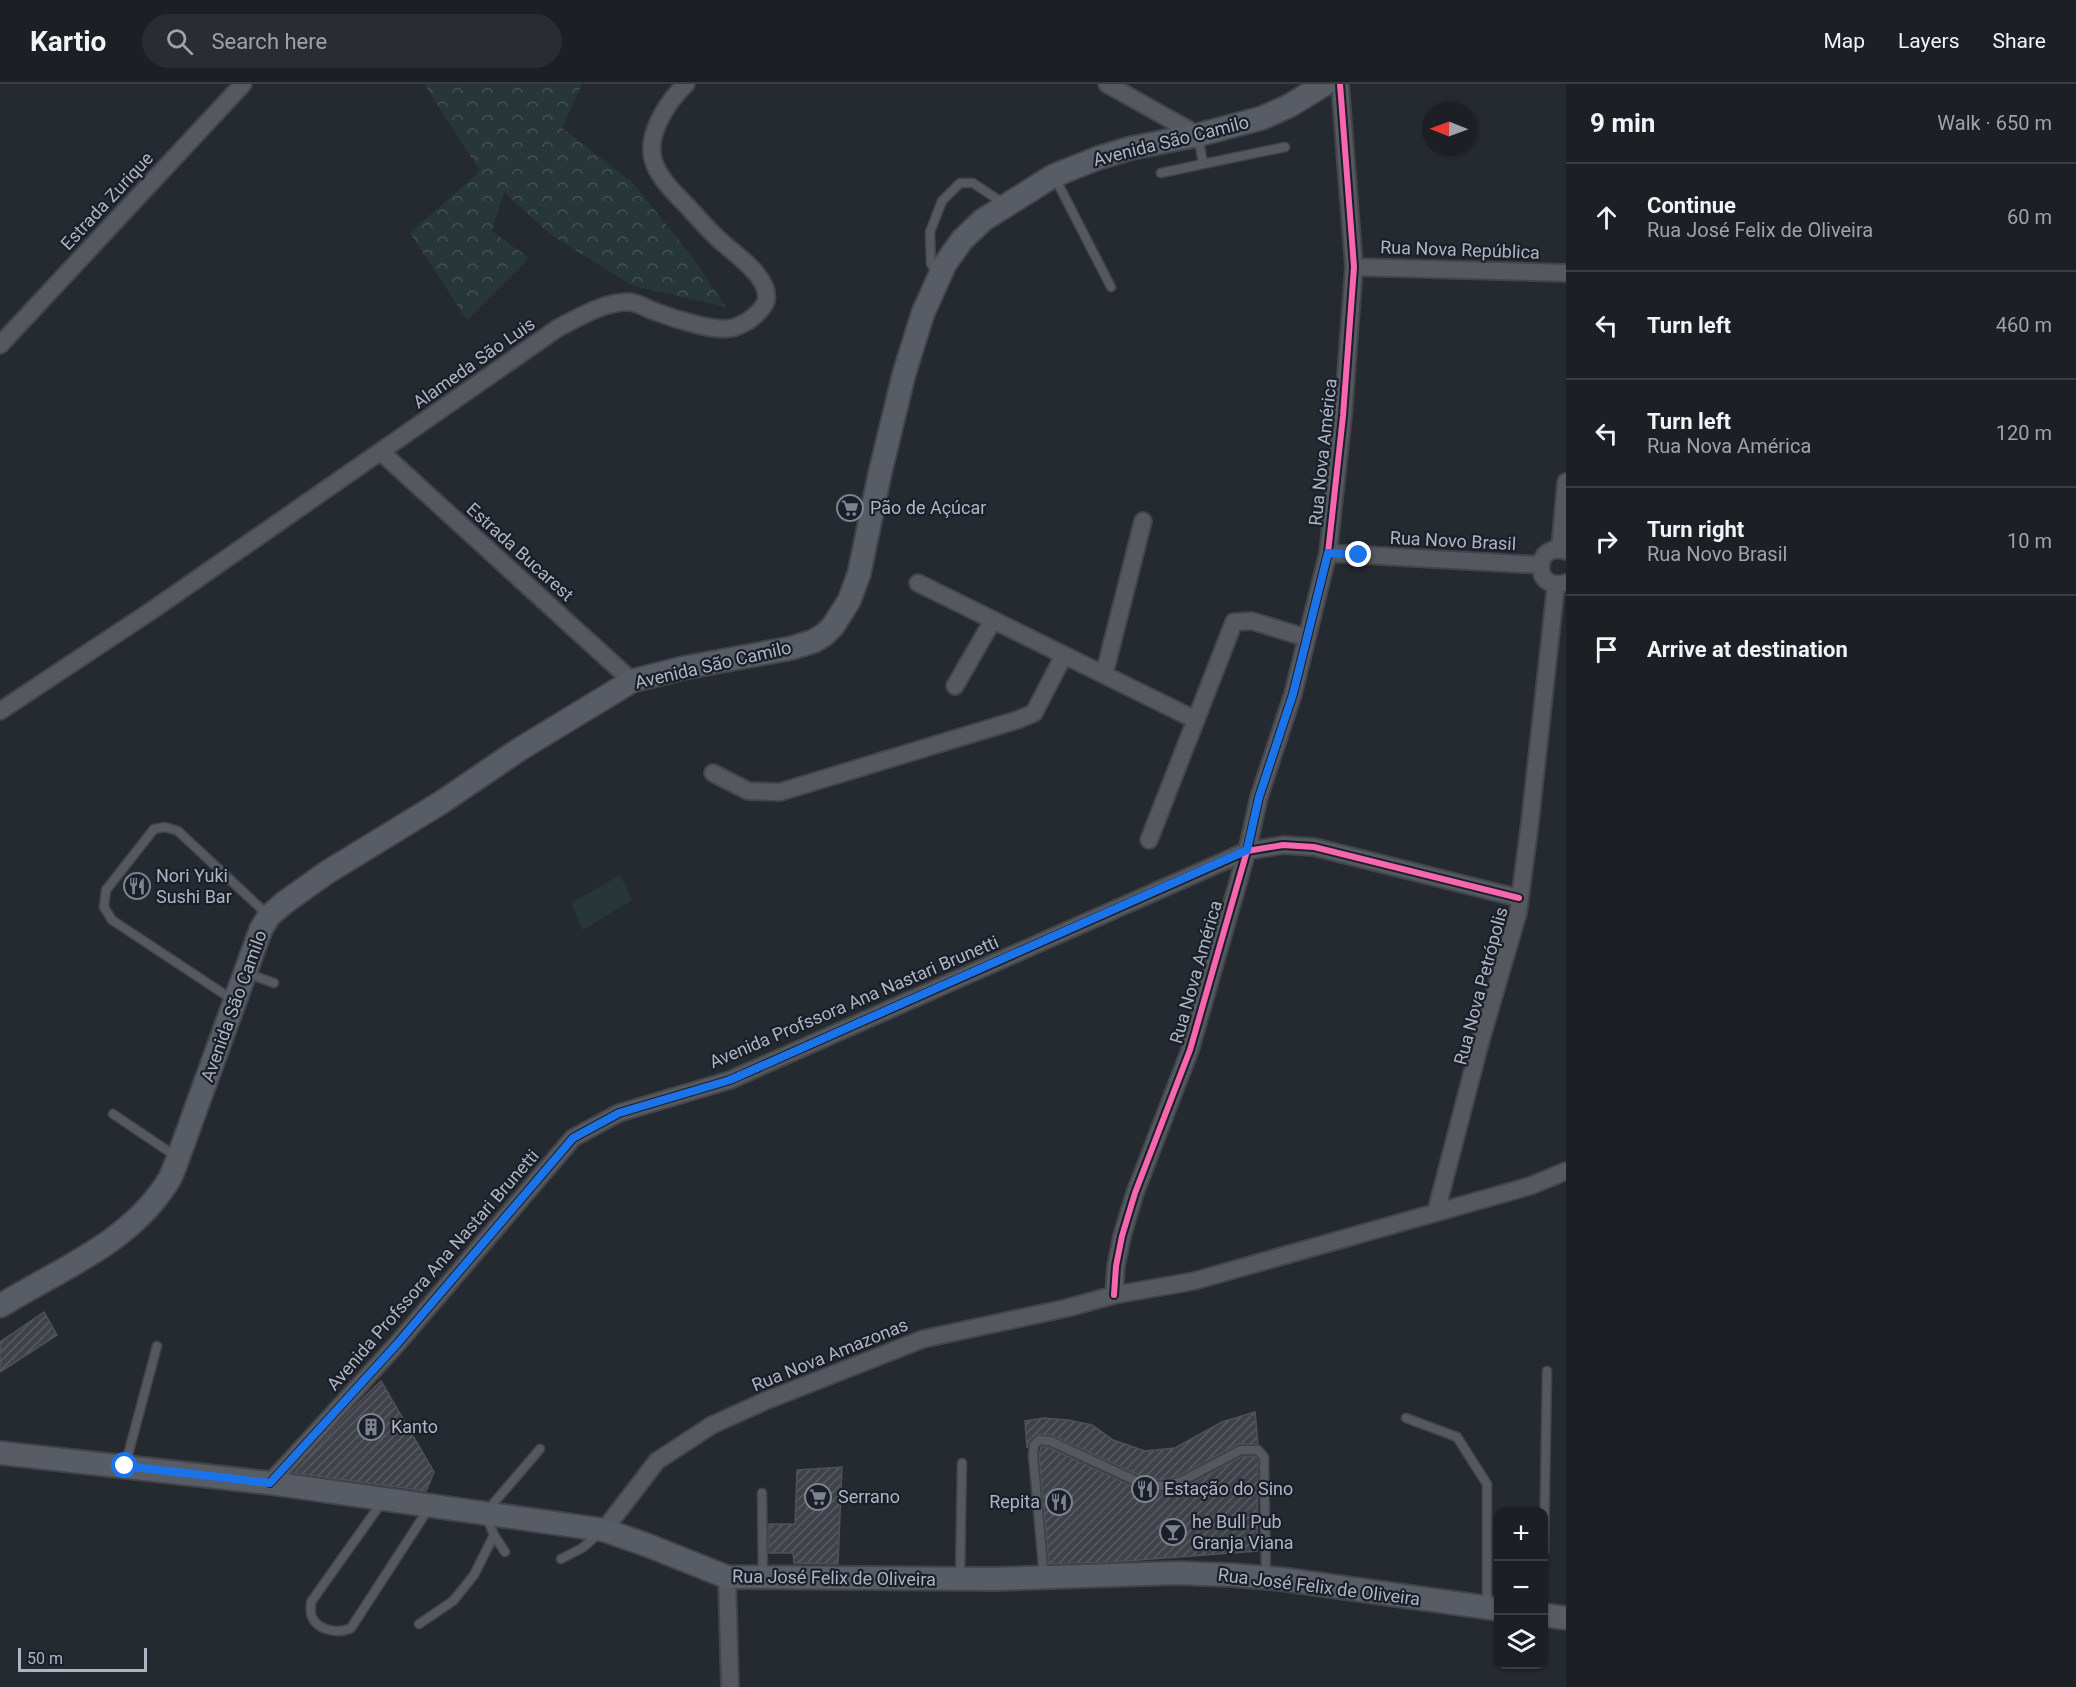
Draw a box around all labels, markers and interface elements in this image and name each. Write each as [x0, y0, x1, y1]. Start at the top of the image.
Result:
search box [142, 14, 562, 68]
text: Kartio [30, 25, 106, 58]
icon: search [163, 25, 196, 58]
text: Search here [211, 29, 327, 54]
text: Map [1823, 29, 1865, 53]
text: Layers [1898, 29, 1959, 53]
text: Share [1992, 29, 2046, 53]
north arrow [1422, 102, 1476, 156]
text: 9 min [1590, 108, 1655, 138]
street label: Avenida São Camilo [1091, 111, 1251, 170]
text: Walk · 650 m [1937, 111, 2052, 135]
street label: Estrada Zurique [56, 147, 157, 254]
text: Continue [1647, 193, 1736, 218]
icon: ahead [1590, 201, 1623, 234]
text: 60 m [2007, 205, 2052, 229]
text: Rua José Felix de Oliveira [1647, 218, 1873, 242]
street label: Rua Nova República [1380, 236, 1540, 263]
icon: left [1590, 309, 1623, 342]
street label: Alameda São Luis [409, 313, 539, 412]
text: Turn left [1647, 313, 1731, 338]
text: 460 m [1996, 313, 2052, 337]
street label: Rua Nova América [1304, 377, 1341, 527]
text: Turn left [1647, 409, 1731, 434]
icon: left [1590, 417, 1623, 450]
text: 120 m [1996, 421, 2052, 445]
text: Rua Nova América [1647, 434, 1811, 458]
supermarket icon: Pão de Açúcar [835, 493, 865, 523]
place label: Pão de Açúcar [870, 497, 986, 518]
street label: Estrada Bucarest [463, 498, 578, 605]
text: Turn right [1647, 517, 1744, 542]
icon: right [1590, 525, 1623, 558]
street label: Rua Novo Brasil [1389, 527, 1517, 554]
text: 10 m [2007, 529, 2052, 553]
route end [1345, 541, 1371, 567]
text: Rua Novo Brasil [1647, 542, 1787, 566]
icon: arrive [1590, 633, 1623, 666]
street label: Avenida São Camilo [633, 636, 793, 693]
text: Arrive at destination [1647, 637, 1848, 662]
place label: Nori Yuki Sushi Bar [156, 865, 232, 907]
restaurant icon: Nori Yuki Sushi Bar [122, 871, 152, 901]
street label: Rua Nova América [1165, 898, 1226, 1046]
street label: Rua Nova Petrópolis [1449, 905, 1512, 1067]
street label: Avenida São Camilo [196, 927, 271, 1084]
street label: Avenida Profssora Ana Nastari Brunetti [706, 931, 1002, 1072]
street label: Avenida Profssora Ana Nastari Brunetti [322, 1145, 543, 1394]
street label: Rua Nova Amazonas [749, 1314, 911, 1395]
building icon: Kanto [356, 1412, 386, 1442]
place label: Kanto [391, 1416, 438, 1437]
route start [111, 1452, 137, 1478]
restaurant icon: Estação do Sino [1130, 1474, 1160, 1504]
place label: Estação do Sino [1164, 1478, 1293, 1499]
supermarket icon: Serrano [803, 1482, 833, 1512]
place label: Serrano [838, 1486, 900, 1507]
restaurant icon: Repita [1044, 1487, 1074, 1517]
place label: Repita [989, 1491, 1040, 1512]
map controls [1494, 1507, 1548, 1669]
button: + [1494, 1507, 1548, 1561]
place label: he Bull Pub Granja Viana [1192, 1511, 1294, 1553]
bar icon: he Bull Pub Granja Viana [1158, 1517, 1188, 1547]
button: − [1494, 1561, 1548, 1615]
street label: Rua José Felix de Oliveira [1217, 1564, 1421, 1609]
street label: Rua José Felix de Oliveira [732, 1565, 936, 1590]
button: layers [1494, 1615, 1548, 1669]
scale bar [18, 1645, 147, 1672]
text: 50 m [27, 1649, 63, 1668]

